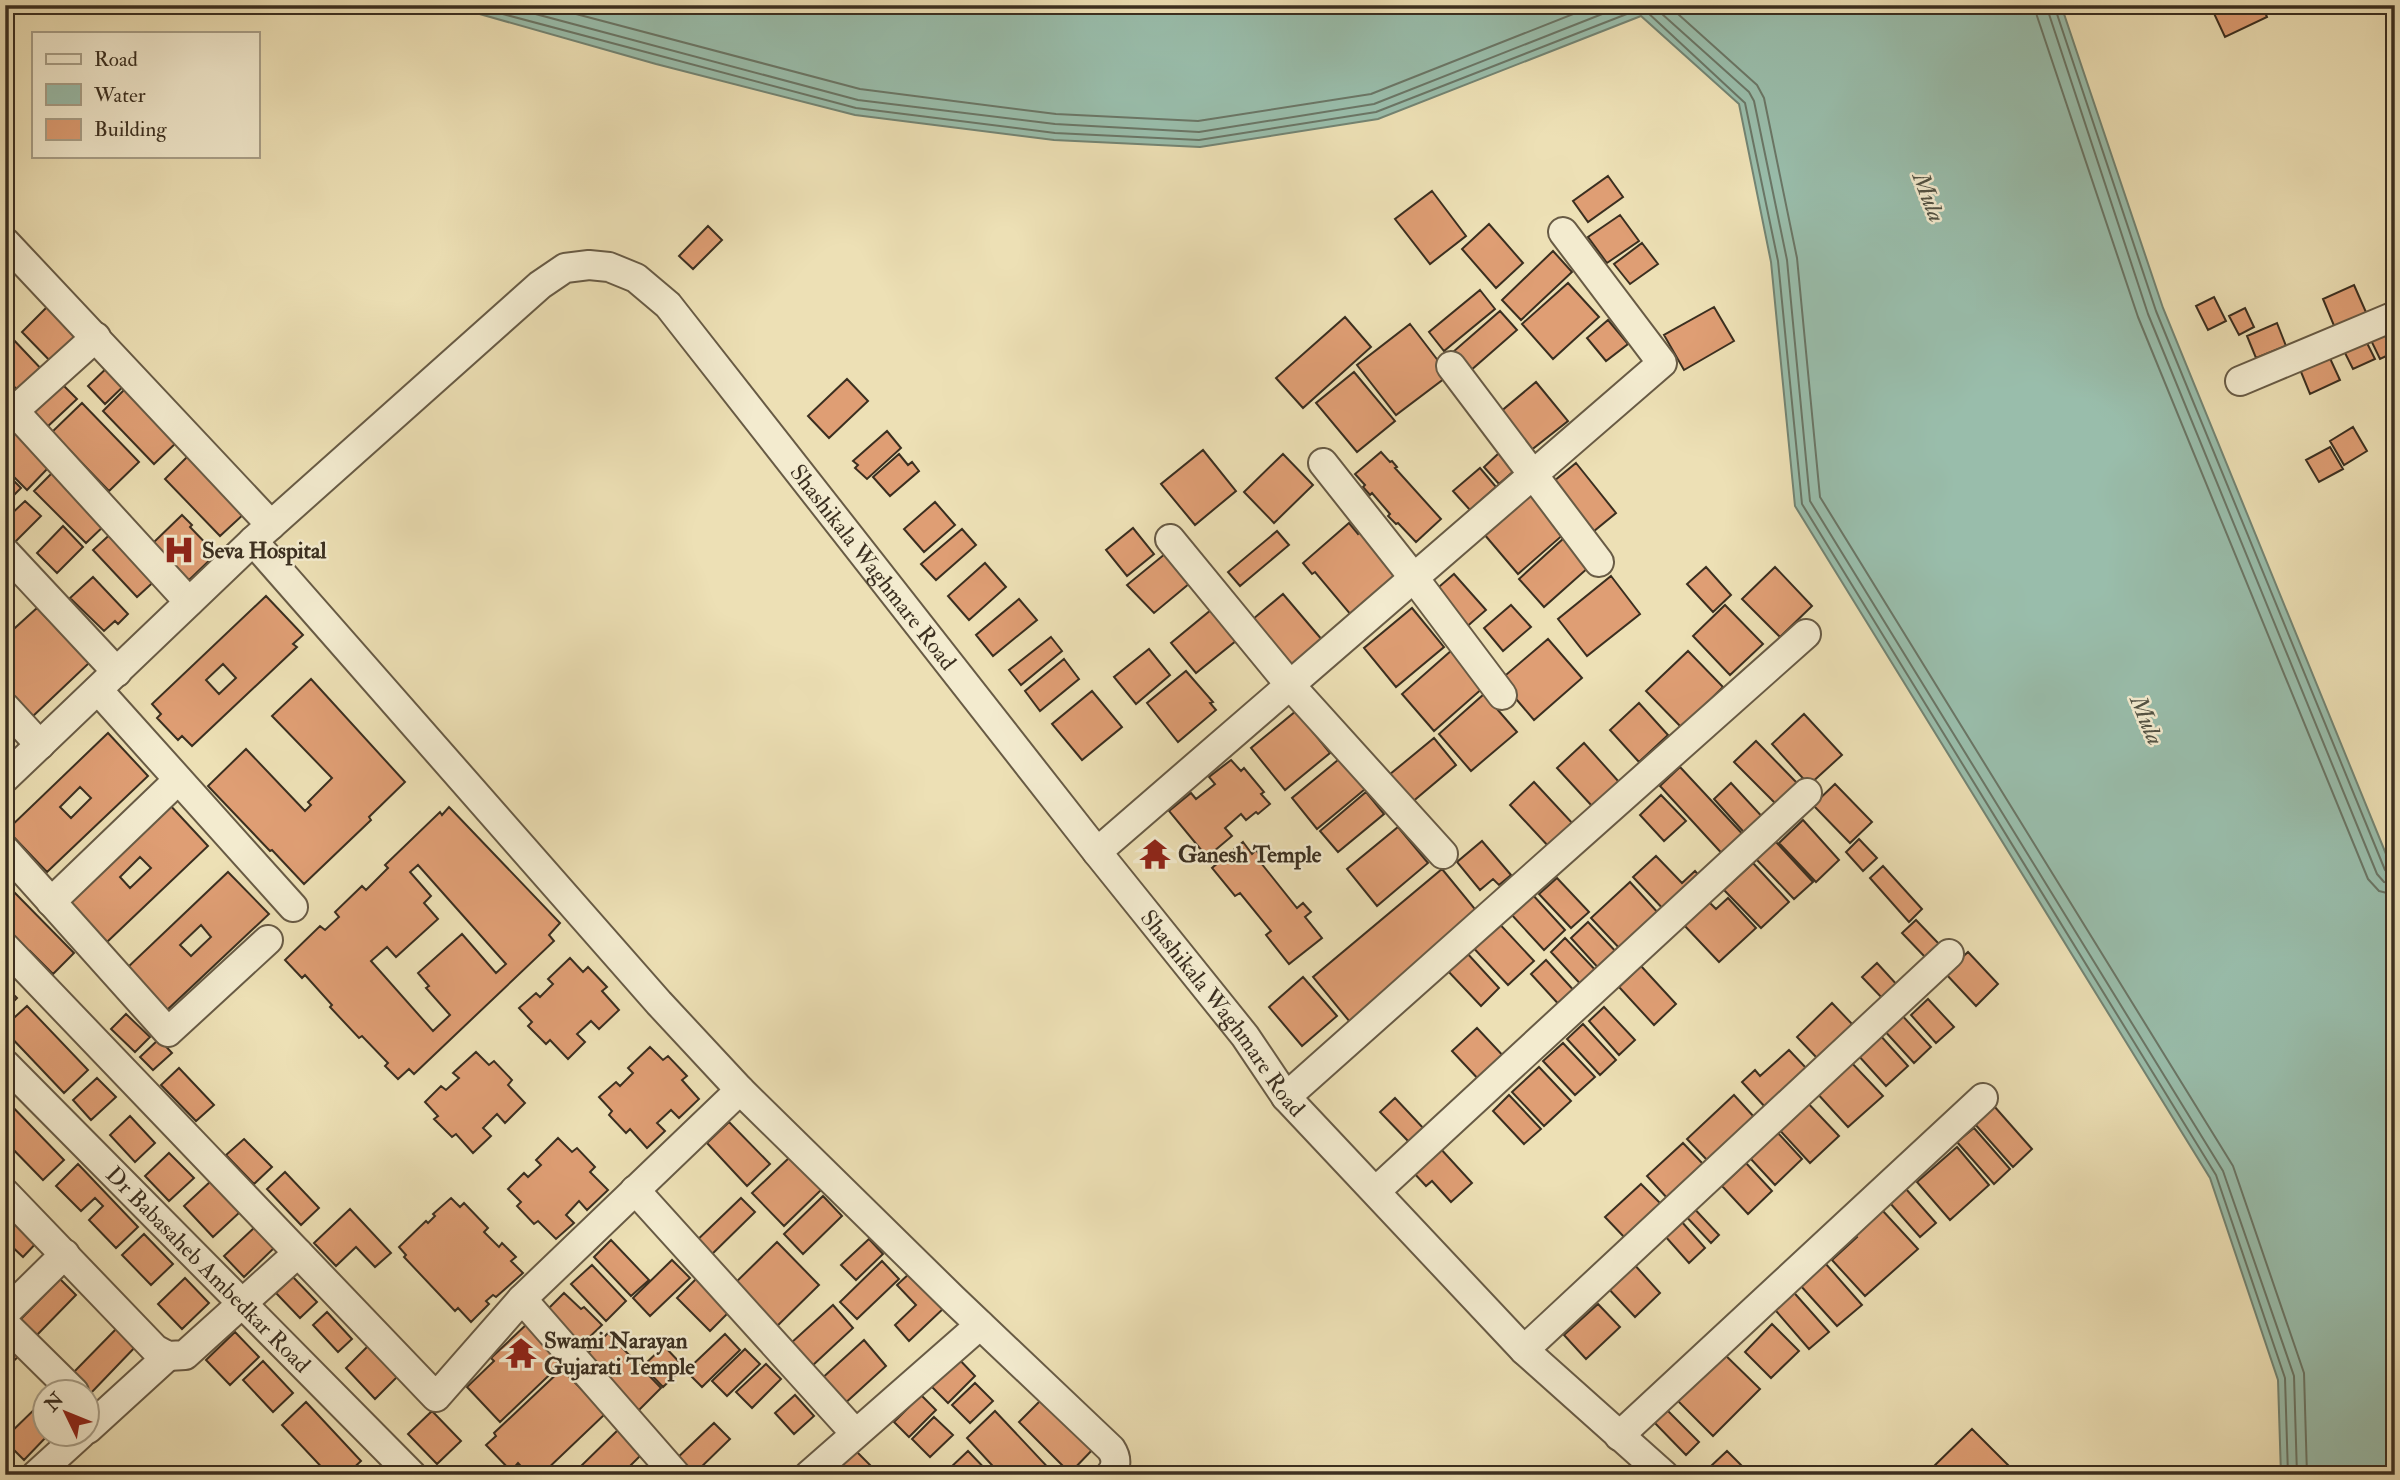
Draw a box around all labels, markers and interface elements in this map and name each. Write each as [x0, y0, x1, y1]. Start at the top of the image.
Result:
legend [32, 32, 259, 158]
text: Road [94, 46, 139, 73]
text: Water [93, 82, 146, 109]
text: Building [94, 116, 167, 143]
water label: Mula [1904, 166, 1952, 227]
street label: Shashikala Waghmare Road [783, 459, 963, 676]
hospital icon: Seva Hospital [162, 533, 196, 567]
place label: Seva Hospital [202, 536, 327, 566]
water label: Mula [2121, 689, 2171, 750]
temple icon: Ganesh Temple [1138, 837, 1172, 871]
place label: Ganesh Temple [1178, 840, 1322, 870]
street label: Shashikala Waghmare Road [1134, 904, 1311, 1123]
street label: Dr Babasaheb Ambedkar Road [100, 1160, 316, 1379]
place label: Swami Narayan Gujarati Temple [544, 1326, 695, 1382]
temple icon: Swami Narayan Gujarati Temple [504, 1336, 538, 1370]
north arrow [32, 1378, 102, 1448]
text: N [39, 1387, 70, 1417]

